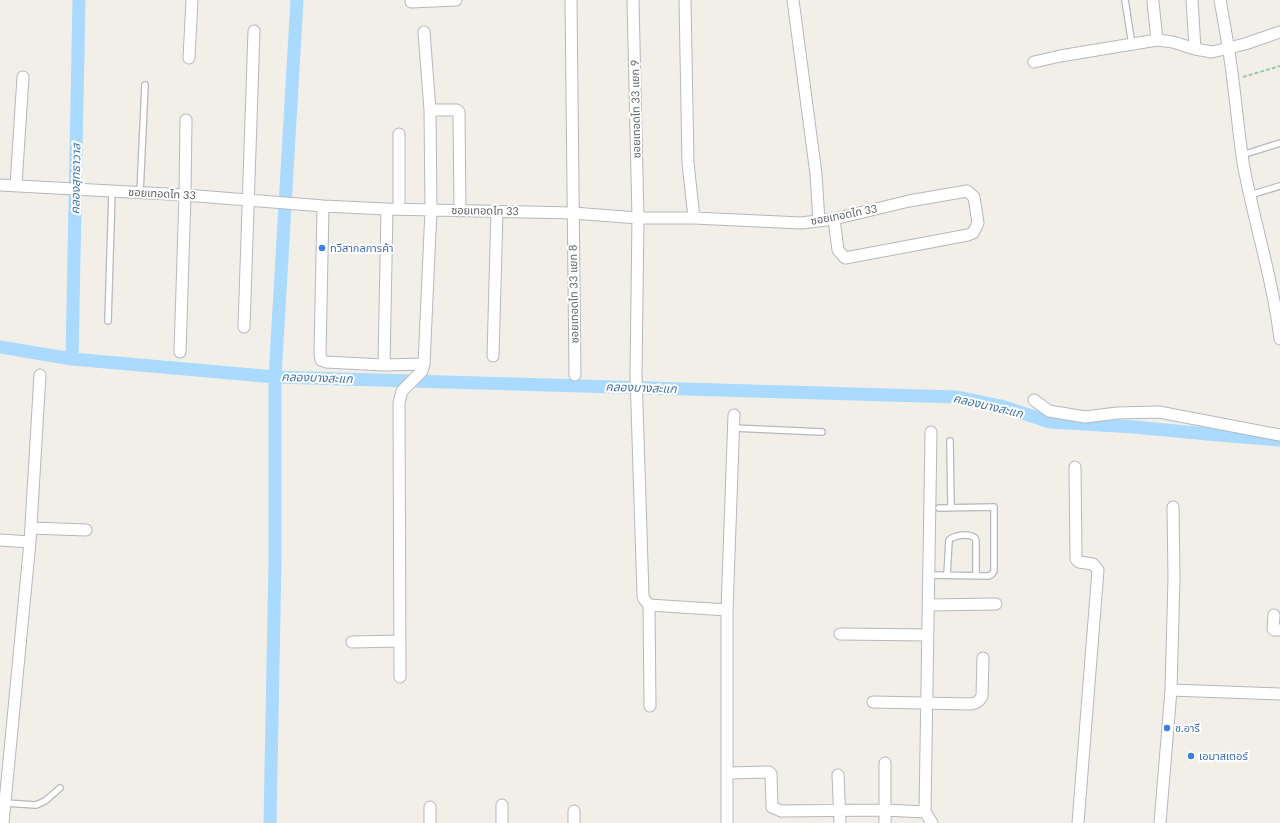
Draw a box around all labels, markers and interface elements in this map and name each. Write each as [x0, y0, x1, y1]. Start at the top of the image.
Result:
street label: ซอยเทอดไท 33 แยก 9 [629, 60, 643, 158]
water label: คลองสุทธาวาส [68, 143, 84, 215]
street label: ซอยเทอดไท 33 [128, 186, 196, 202]
street label: ซอยเทอดไท 33 [810, 202, 878, 228]
street label: ซอยเทอดไท 33 [451, 204, 519, 218]
place label: ทวีสากลการค้า [330, 241, 393, 255]
marker: ทวีสากลการค้า [317, 243, 327, 253]
street label: ซอยเทอดไท 33 แยก 8 [567, 245, 581, 343]
water label: คลองบางสะแก [281, 370, 353, 386]
water label: คลองบางสะแก [605, 380, 677, 396]
water label: คลองบางสะแก [952, 391, 1024, 421]
place label: ช.อารี [1175, 721, 1200, 735]
marker: ช.อารี [1162, 723, 1172, 733]
place label: เอมาสเตอร์ [1199, 749, 1248, 763]
marker: เอมาสเตอร์ [1186, 751, 1196, 761]

